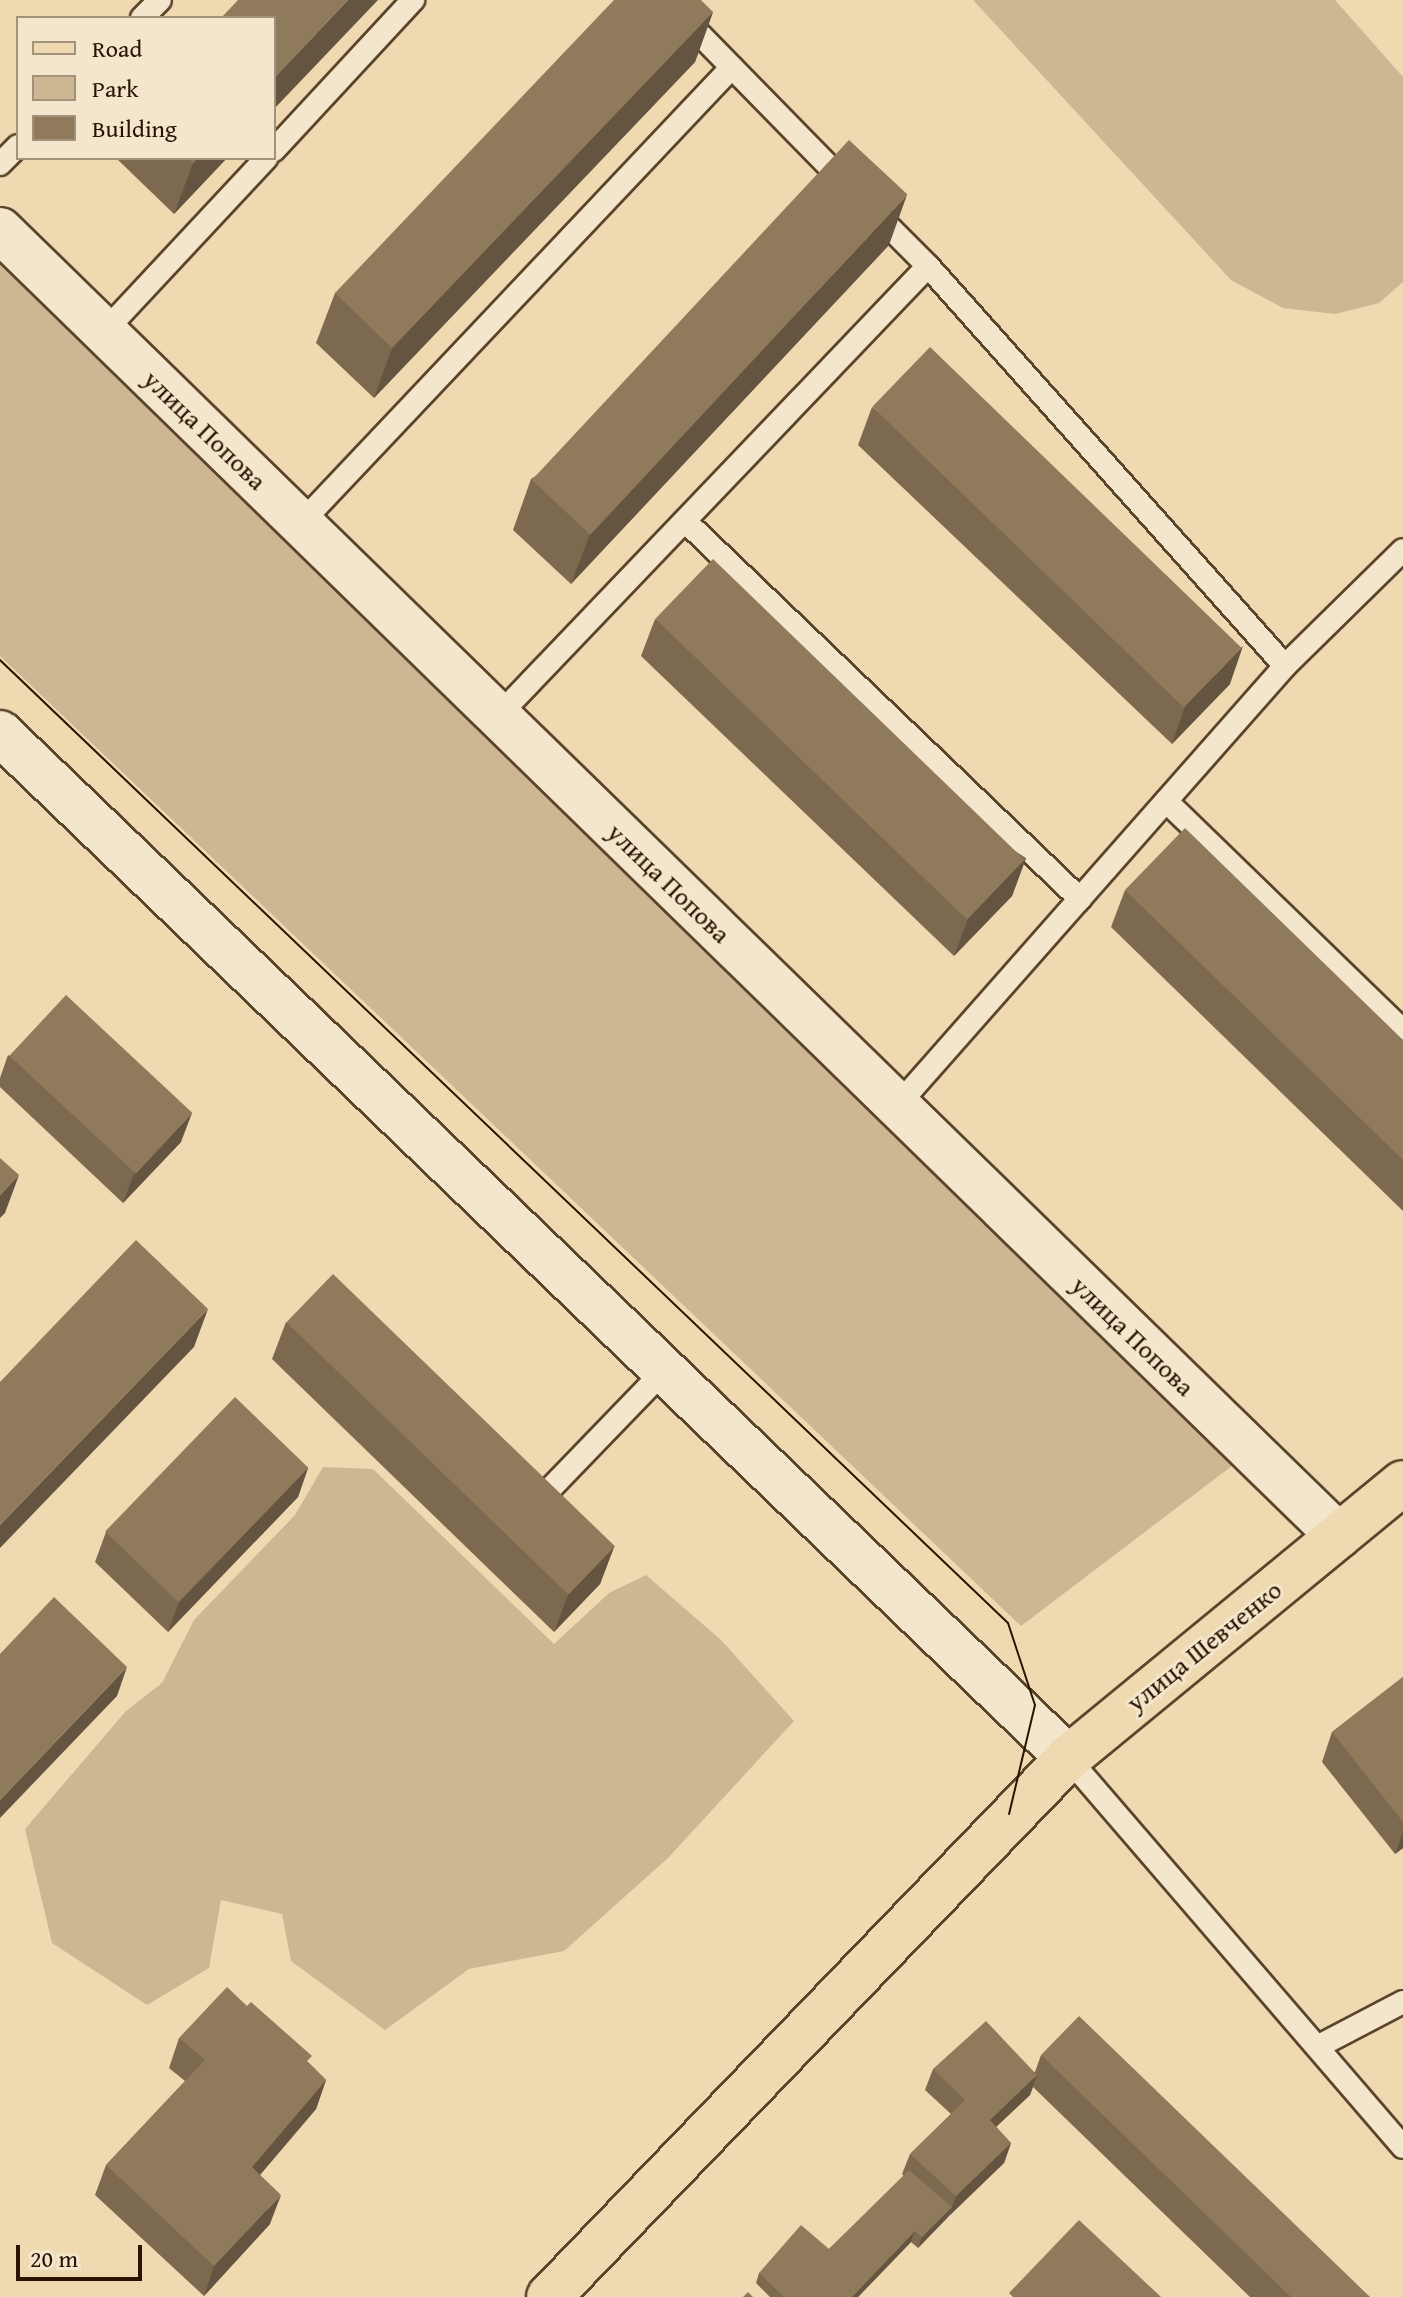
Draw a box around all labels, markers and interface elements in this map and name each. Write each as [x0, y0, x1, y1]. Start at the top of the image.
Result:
legend [16, 16, 276, 160]
text: Road [92, 31, 142, 66]
text: Park [92, 71, 138, 106]
text: Building [92, 111, 177, 146]
street label: улица Попова [137, 364, 273, 496]
street label: улица Попова [601, 817, 737, 949]
street label: улица Попова [1065, 1270, 1201, 1402]
street label: улица Шевченко [1120, 1574, 1288, 1718]
scale bar [20, 2229, 146, 2279]
text: 20 m [30, 2241, 78, 2276]

